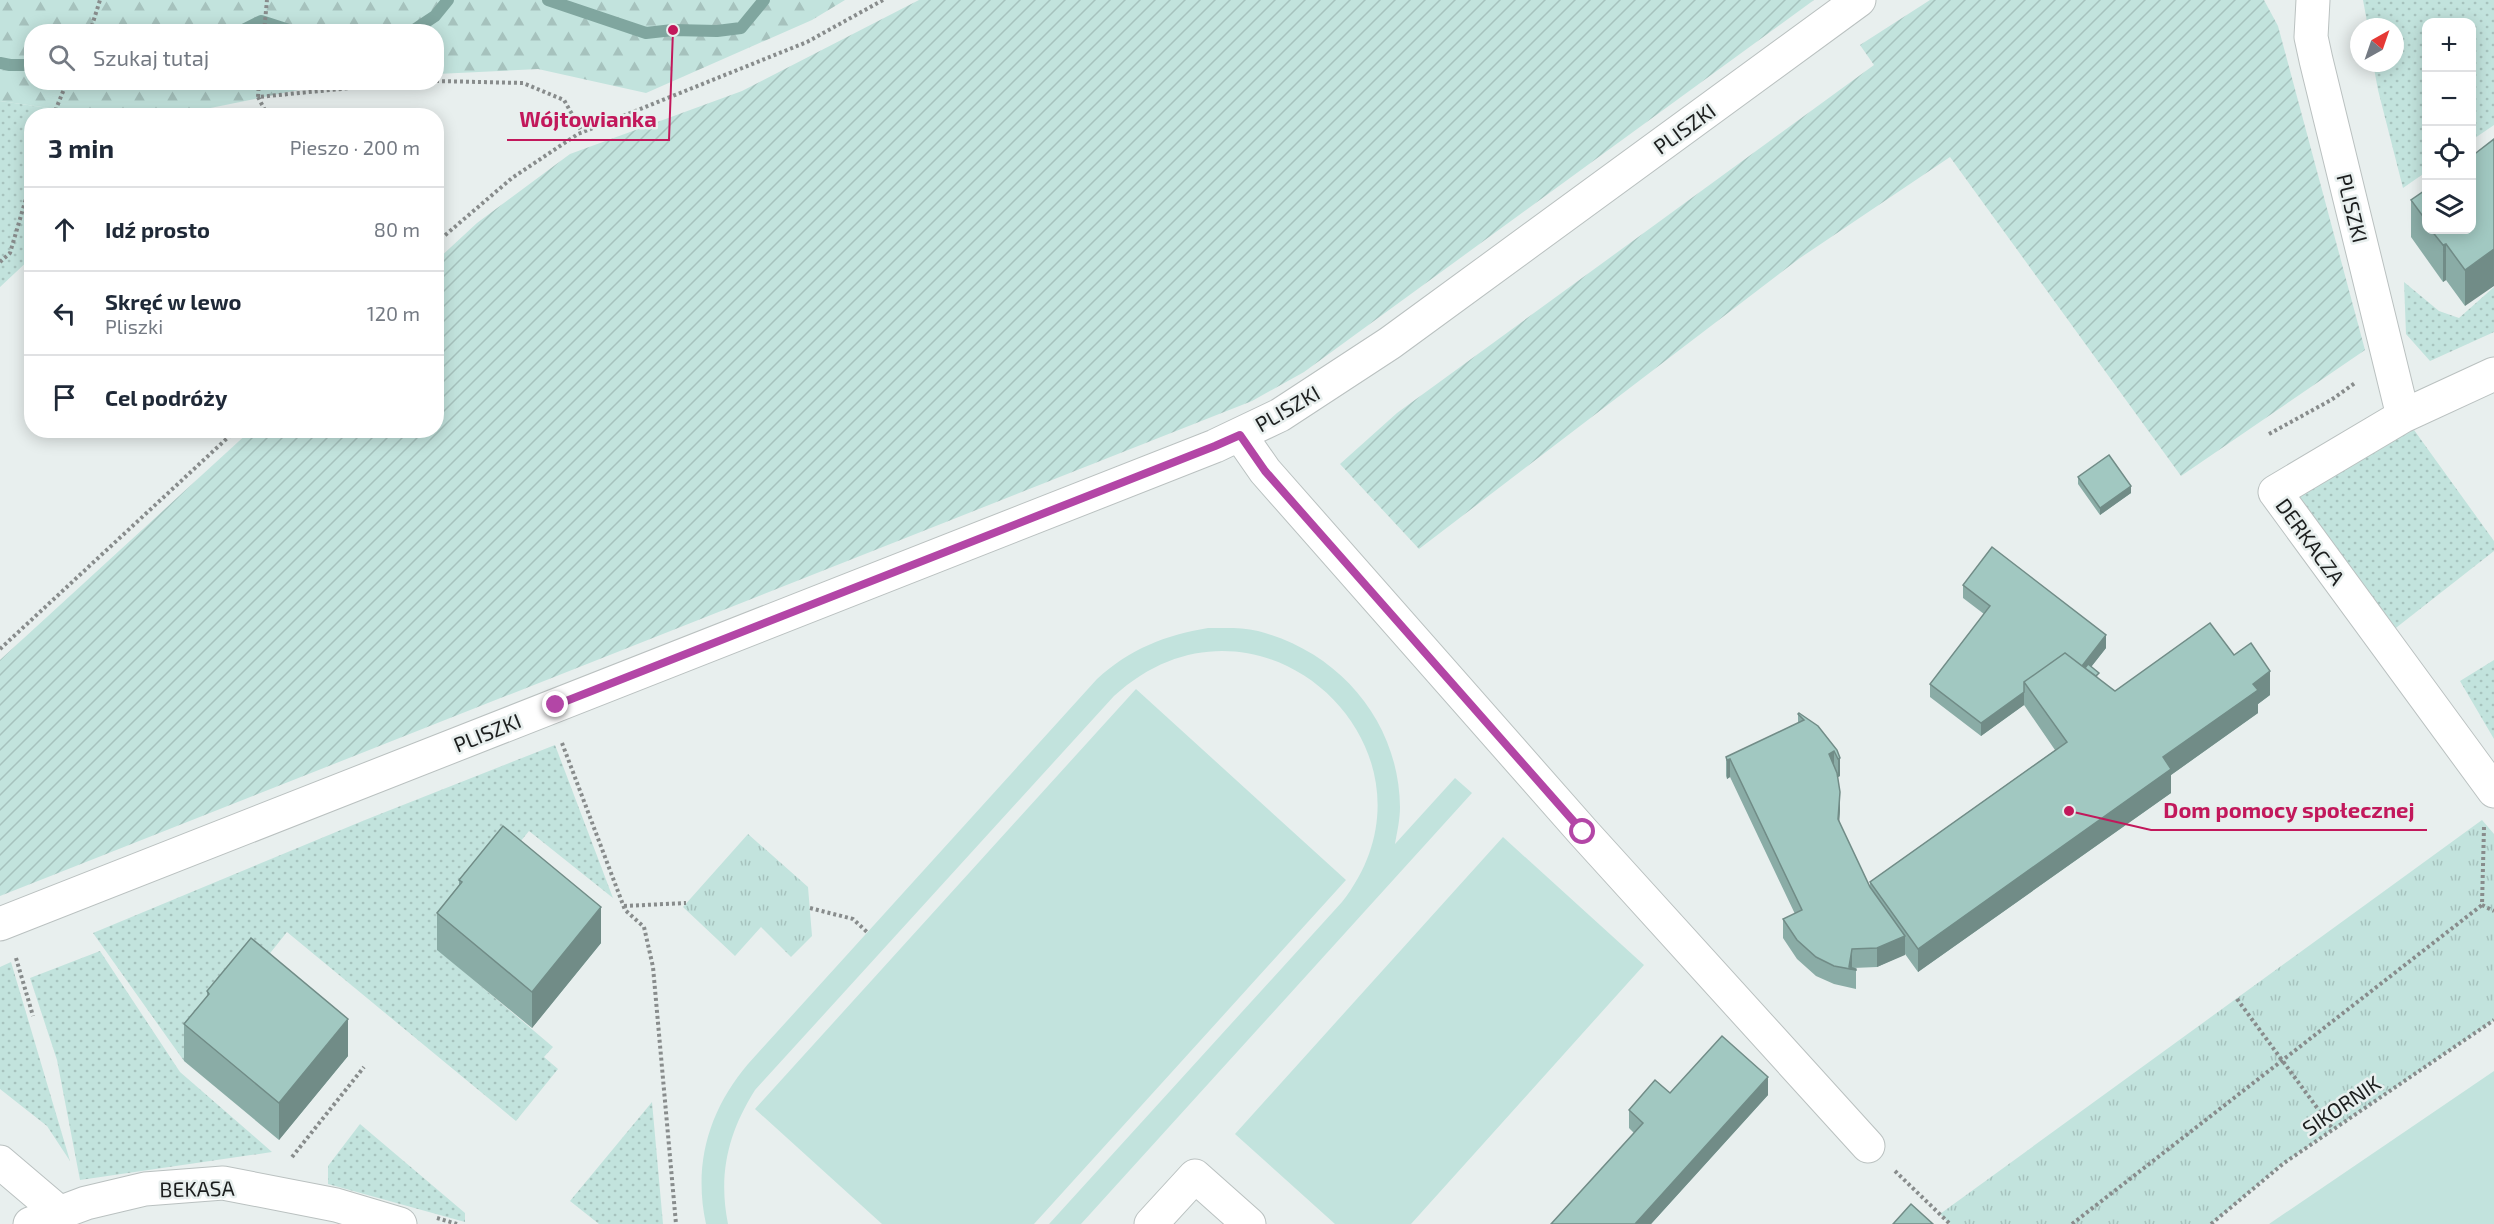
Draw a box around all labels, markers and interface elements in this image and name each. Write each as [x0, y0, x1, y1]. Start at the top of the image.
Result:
north arrow [2350, 18, 2404, 72]
map controls [2422, 18, 2476, 234]
button: + [2422, 18, 2476, 72]
search box [24, 24, 444, 90]
icon: search [45, 41, 78, 74]
text: Szukaj tutaj [93, 44, 209, 70]
button: − [2422, 72, 2476, 126]
street label: PLISZKI [1648, 97, 1720, 159]
callout: Wójtowianka [507, 100, 669, 140]
text: Wójtowianka [519, 105, 657, 131]
button: locate [2422, 126, 2476, 180]
text: 3 min [48, 132, 114, 163]
text: Pieszo · 200 m [290, 135, 420, 159]
street label: PLISZKI [2332, 171, 2374, 245]
button: layers [2422, 180, 2476, 234]
icon: ahead [48, 213, 81, 246]
text: Idź prosto [105, 216, 210, 242]
text: 80 m [374, 217, 420, 241]
text: Skręć w lewo [105, 288, 242, 314]
icon: left [48, 297, 81, 330]
text: 120 m [367, 301, 420, 325]
text: Pliszki [105, 314, 163, 338]
street label: PLISZKI [1250, 380, 1324, 436]
icon: arrive [48, 381, 81, 414]
text: Cel podróży [105, 384, 227, 410]
street label: DERKACZA [2271, 493, 2351, 589]
route end [542, 691, 568, 717]
street label: PLISZKI [450, 707, 524, 757]
callout: Dom pomocy społecznej [2151, 790, 2427, 830]
text: Dom pomocy społecznej [2163, 796, 2415, 823]
route start [1569, 818, 1595, 844]
street label: SIKORNIK [2297, 1069, 2385, 1140]
street label: BEKASA [159, 1175, 235, 1201]

